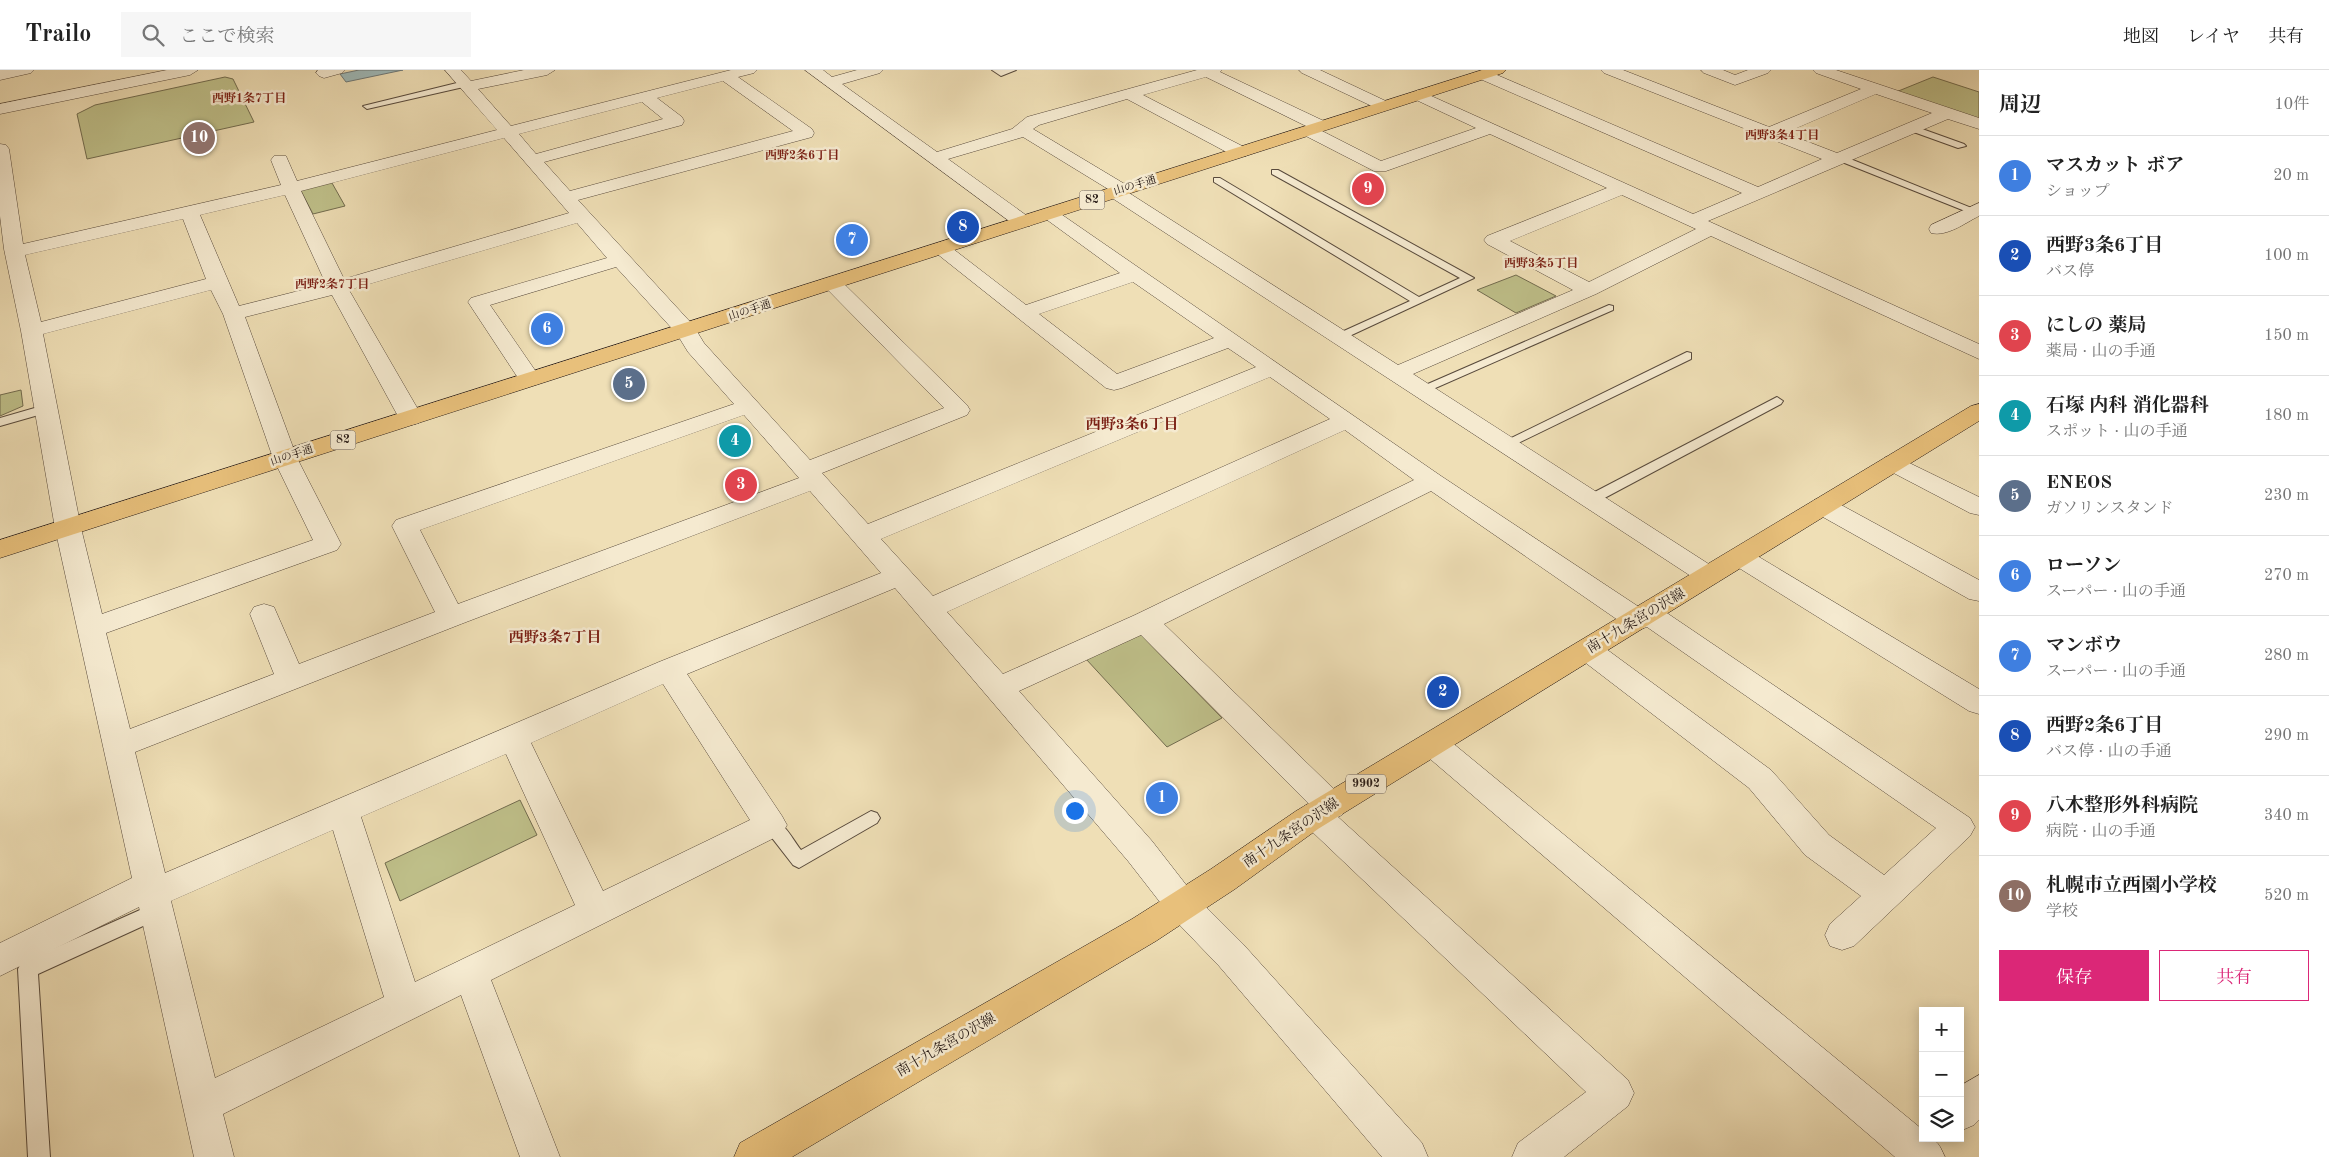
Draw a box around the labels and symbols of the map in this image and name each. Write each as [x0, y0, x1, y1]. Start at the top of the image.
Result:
district label: 西野1条7丁目 [212, 91, 286, 105]
pin: 10 [183, 119, 215, 157]
district label: 西野3条4丁目 [1745, 128, 1819, 142]
district label: 西野2条6丁目 [765, 148, 839, 162]
pin: 9 [1352, 170, 1384, 208]
street label: 山の手通 [1112, 172, 1158, 198]
road number: 82 [1080, 190, 1104, 210]
pin: 8 [947, 208, 979, 246]
pin: 7 [836, 221, 868, 259]
district label: 西野3条5丁目 [1504, 256, 1578, 270]
district label: 西野2条7丁目 [295, 277, 369, 291]
street label: 山の手通 [727, 297, 773, 323]
pin: 6 [531, 310, 563, 348]
pin: 5 [613, 365, 645, 403]
district label: 西野3条6丁目 [1086, 416, 1178, 433]
pin: 4 [719, 422, 751, 460]
road number: 82 [330, 430, 356, 450]
street label: 山の手通 [269, 442, 315, 468]
pin: 3 [725, 466, 757, 504]
street label: 南十九条宮の沢線 [1584, 585, 1688, 656]
district label: 西野3条7丁目 [509, 629, 601, 646]
pin: 2 [1427, 673, 1459, 711]
road number: 9902 [1346, 774, 1386, 794]
pin: 1 [1146, 779, 1178, 817]
street label: 南十九条宮の沢線 [1240, 795, 1341, 870]
your location [1062, 798, 1088, 824]
street label: 南十九条宮の沢線 [894, 1010, 998, 1079]

